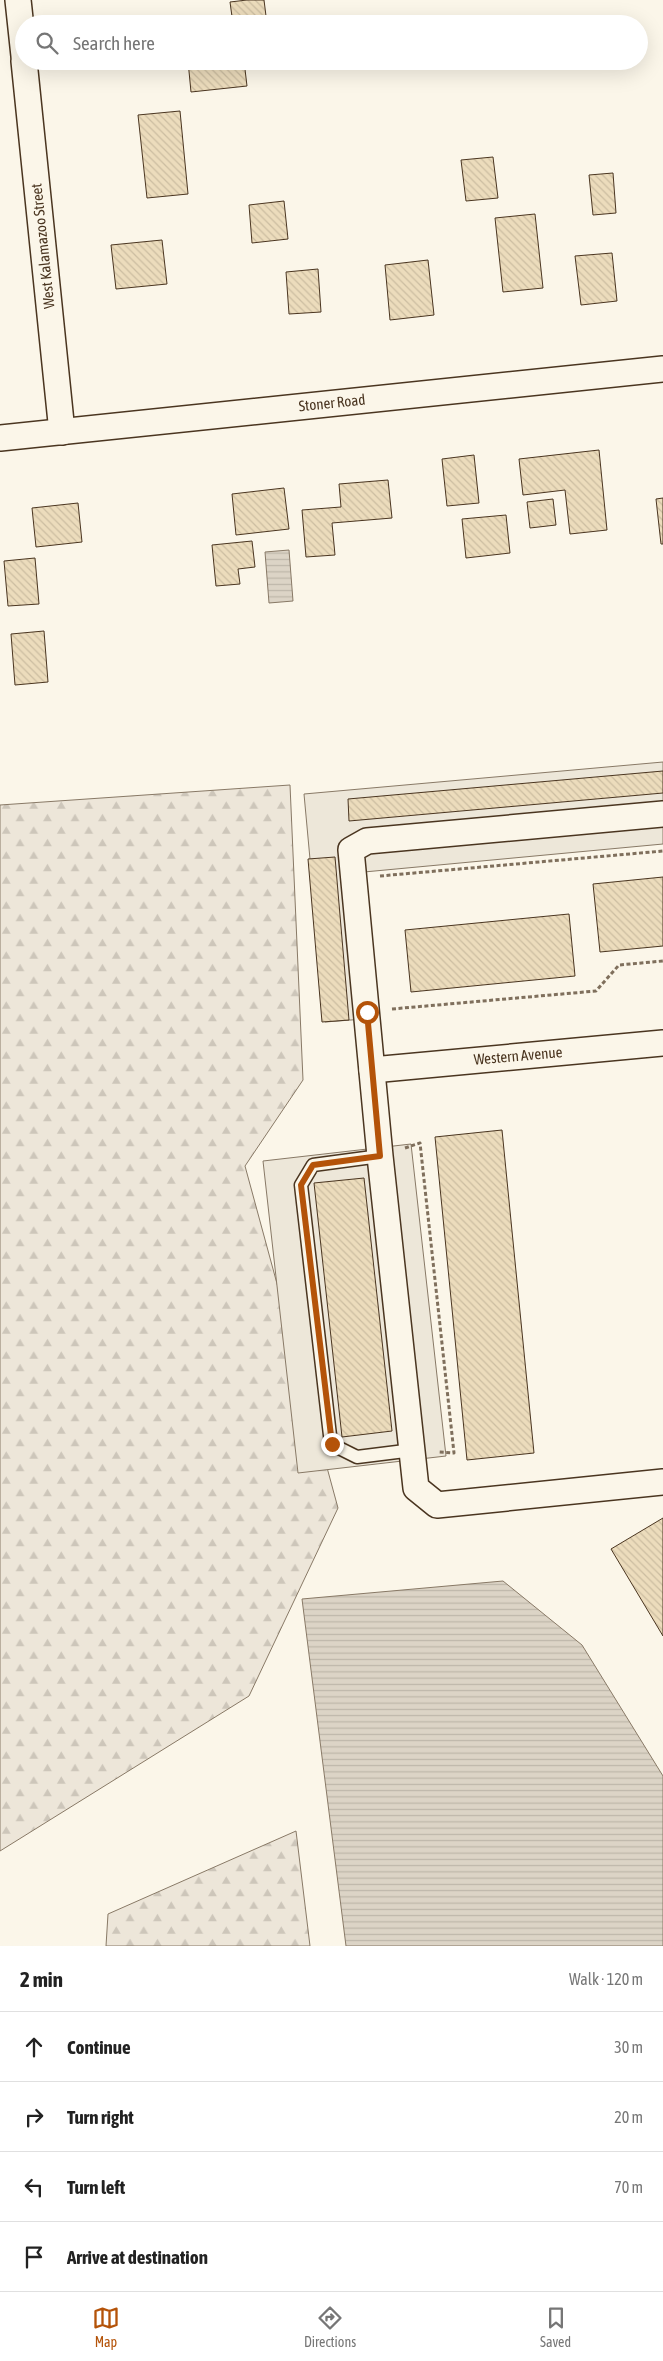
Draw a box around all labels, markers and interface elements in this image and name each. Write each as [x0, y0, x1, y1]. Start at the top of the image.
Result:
search box [15, 15, 648, 70]
icon: search [33, 29, 61, 57]
text: Search here [73, 32, 155, 54]
street label: West Kalamazoo Street [27, 183, 58, 310]
street label: Stoner Road [298, 391, 366, 414]
route start [356, 1001, 379, 1024]
street label: Western Avenue [473, 1043, 563, 1068]
route end [321, 1433, 344, 1456]
text: 2 min [20, 1967, 63, 1991]
text: Walk · 120 m [569, 1970, 643, 1988]
icon: ahead [20, 2033, 48, 2061]
text: Continue [67, 2036, 131, 2058]
text: 30 m [614, 2038, 643, 2056]
icon: right [20, 2103, 48, 2131]
text: Turn right [67, 2106, 134, 2128]
text: 20 m [614, 2108, 643, 2126]
icon: left [20, 2173, 48, 2201]
text: Turn left [67, 2176, 125, 2198]
text: 70 m [614, 2178, 643, 2196]
icon: arrive [20, 2243, 48, 2271]
text: Arrive at destination [67, 2246, 208, 2268]
tab: Map [92, 2304, 120, 2350]
tab: Directions [304, 2304, 356, 2350]
tab: Saved [540, 2304, 571, 2350]

